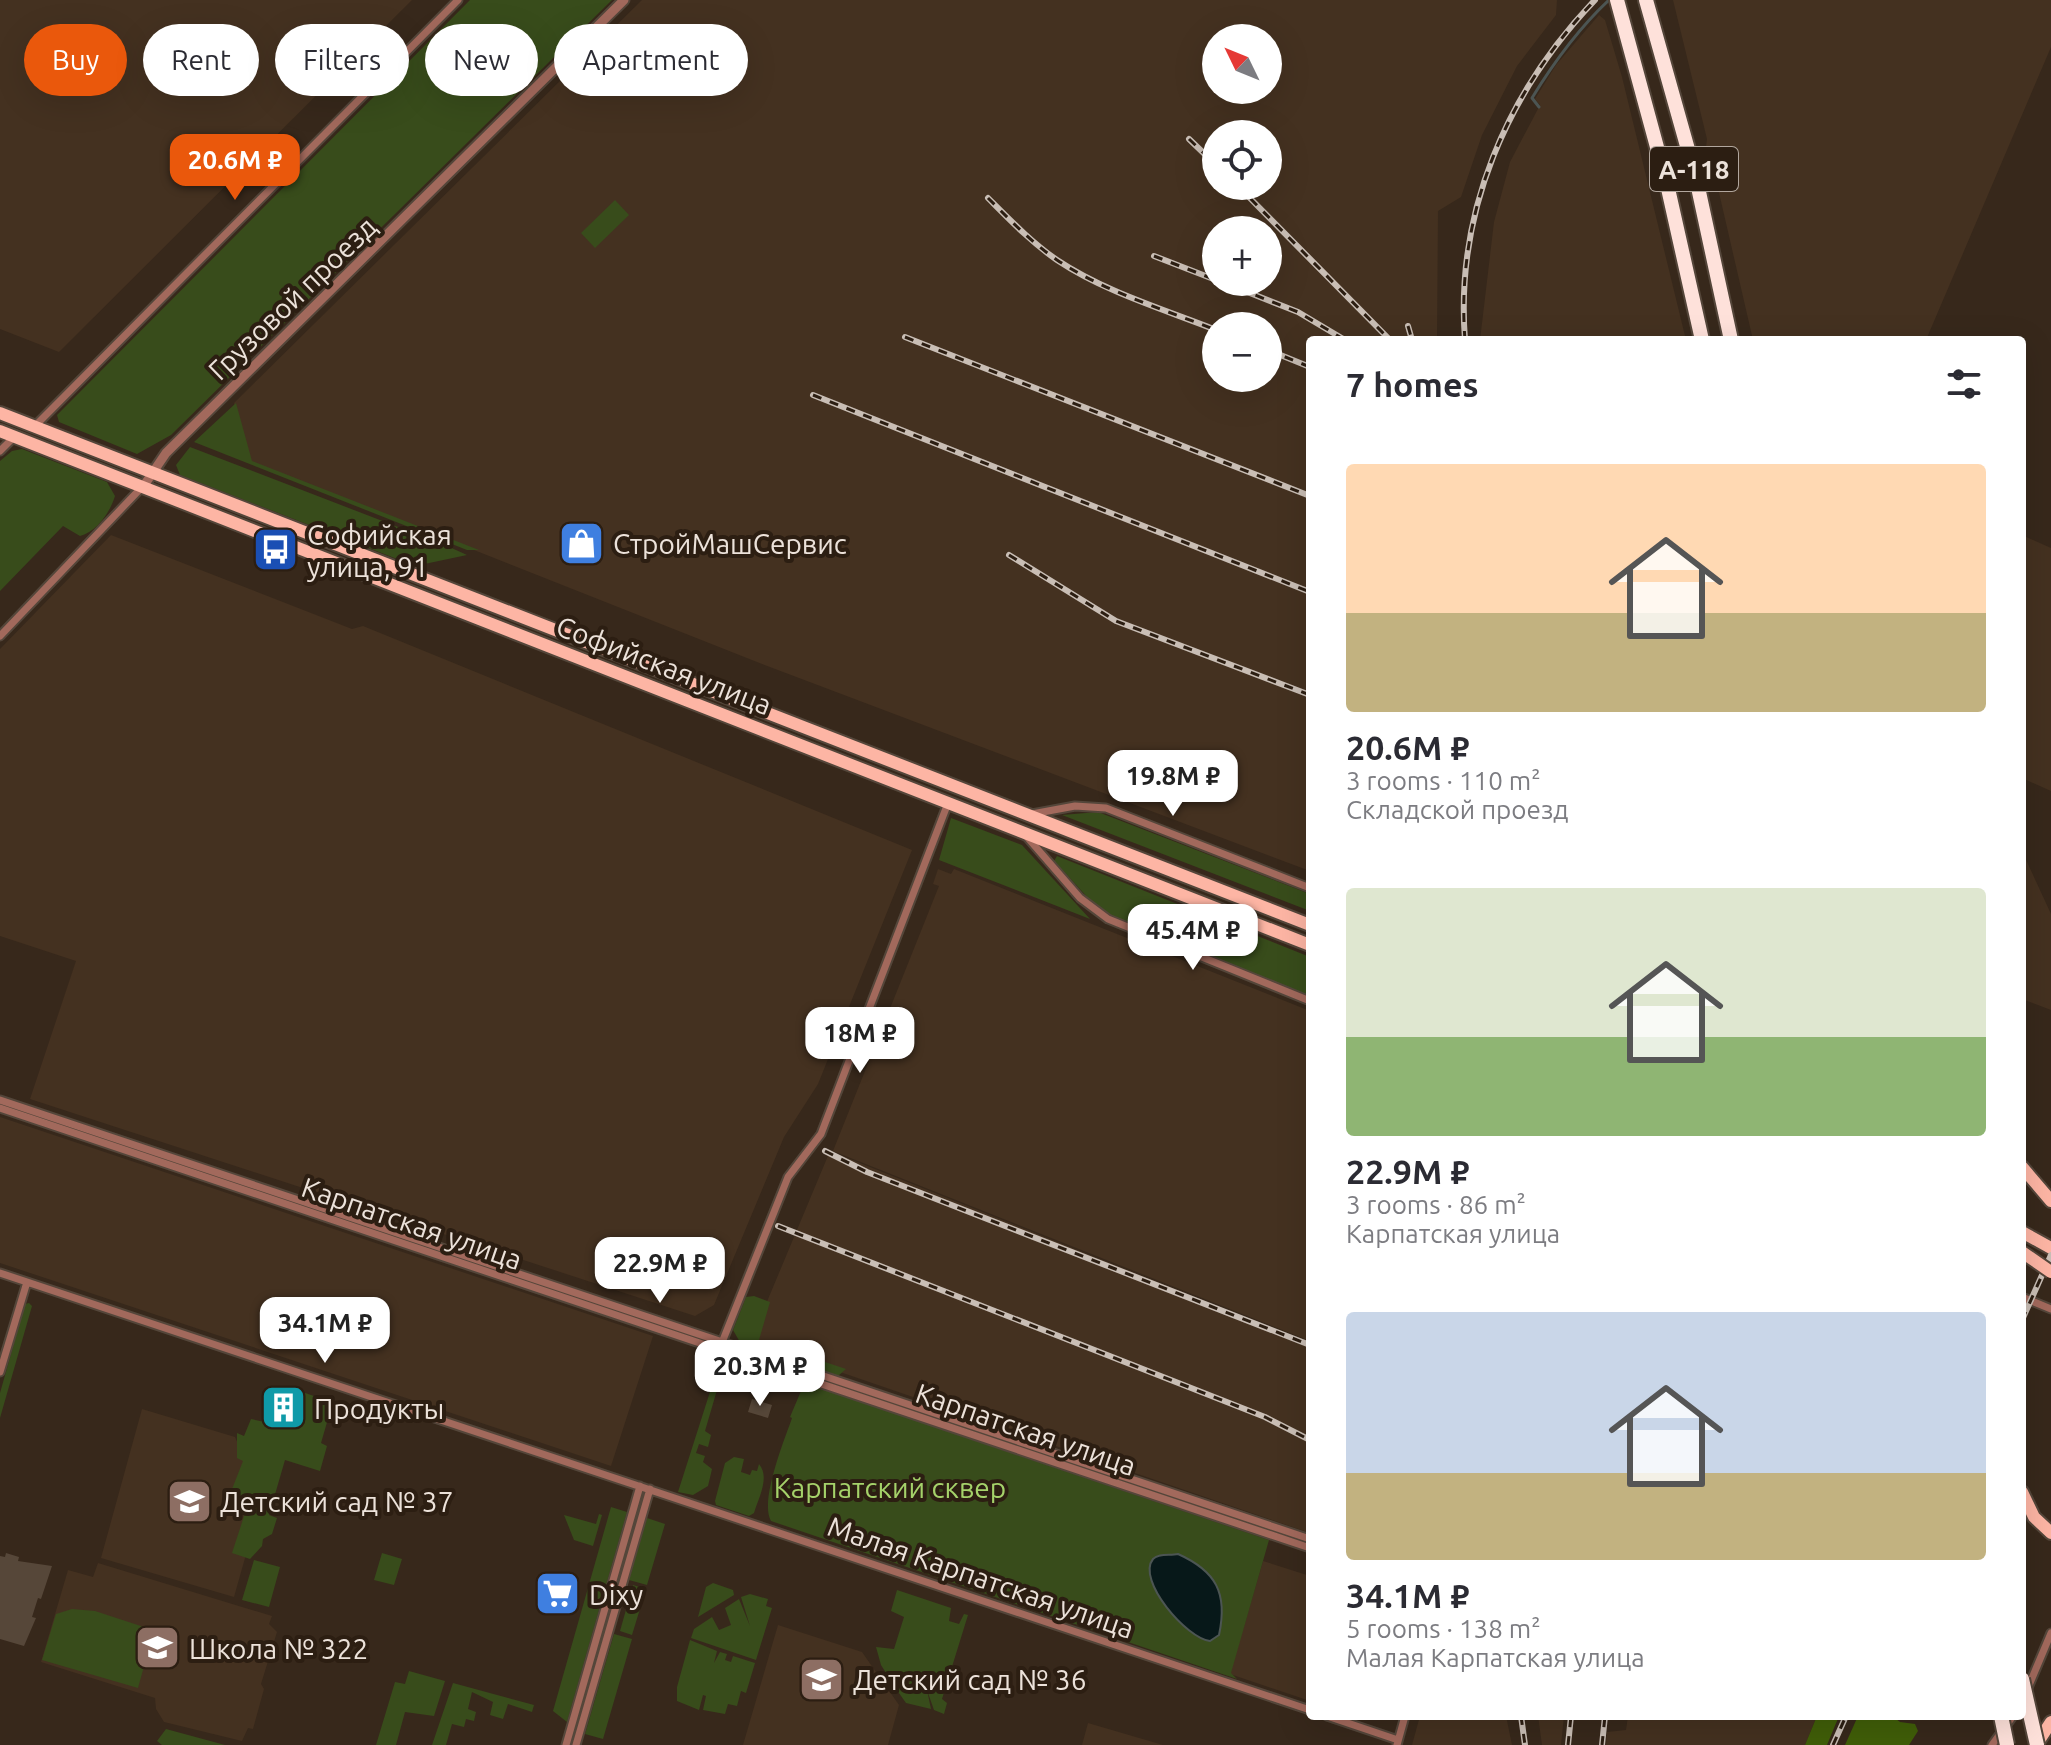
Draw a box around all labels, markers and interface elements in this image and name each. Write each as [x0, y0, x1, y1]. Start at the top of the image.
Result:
chip: Buy [24, 24, 127, 96]
chip: Rent [143, 24, 259, 96]
chip: Filters [275, 24, 409, 96]
chip: New [425, 24, 538, 96]
chip: Apartment [554, 24, 748, 96]
north arrow [1202, 24, 1282, 104]
map controls [1202, 24, 1282, 392]
button: locate [1202, 120, 1282, 200]
pin: 20.6M ₽ [161, 134, 309, 202]
text: 20.6M ₽ [188, 145, 282, 174]
road number: А-118 [1650, 147, 1738, 191]
street label: Грузовой проезд [202, 210, 382, 386]
button: + [1202, 216, 1282, 296]
button: − [1202, 312, 1282, 392]
icon: filters [1942, 362, 1986, 406]
text: 7 homes [1346, 365, 1479, 403]
icon: home [1594, 516, 1738, 660]
place label: Софийская улица, 91 [307, 519, 452, 582]
shop icon: СтройМашСервис [558, 519, 606, 567]
bus stop icon: Софийская улица, 91 [252, 526, 300, 574]
place label: СтройМашСервис [613, 528, 847, 559]
street label: Софийская улица [552, 610, 776, 720]
text: 20.6M ₽ [1346, 728, 1469, 766]
pin: 19.8M ₽ [1099, 750, 1247, 818]
text: 19.8M ₽ [1126, 761, 1220, 790]
text: 3 rooms · 110 m² [1346, 766, 1541, 795]
text: Складской проезд [1346, 795, 1569, 824]
pin: 45.4M ₽ [1119, 904, 1267, 972]
text: 45.4M ₽ [1146, 915, 1240, 944]
icon: home [1594, 940, 1738, 1084]
pin: 18M ₽ [804, 1007, 916, 1075]
text: 18M ₽ [823, 1018, 897, 1047]
text: 22.9M ₽ [1346, 1152, 1469, 1190]
street label: Карпатская улица [298, 1171, 526, 1275]
text: 3 rooms · 86 m² [1346, 1190, 1526, 1219]
text: Карпатская улица [1346, 1219, 1560, 1248]
pin: 22.9M ₽ [586, 1237, 734, 1305]
text: 22.9M ₽ [613, 1248, 707, 1277]
pin: 34.1M ₽ [251, 1297, 399, 1365]
text: 34.1M ₽ [278, 1308, 372, 1337]
pin: 20.3M ₽ [686, 1340, 834, 1408]
text: 20.3M ₽ [713, 1351, 807, 1380]
icon: home [1594, 1364, 1738, 1508]
street label: Карпатская улица [912, 1377, 1140, 1481]
building icon: Продукты [259, 1384, 307, 1432]
place label: Продукты [314, 1393, 444, 1424]
park label: Карпатский сквер [774, 1472, 1006, 1503]
school or university icon: Детский сад № 37 [165, 1477, 213, 1525]
place label: Детский сад № 37 [220, 1486, 453, 1517]
street label: Малая Карпатская улица [824, 1510, 1138, 1644]
supermarket icon: Dixy [534, 1570, 582, 1618]
text: 34.1M ₽ [1346, 1576, 1469, 1614]
place label: Dixy [589, 1579, 643, 1610]
text: 5 rooms · 138 m² [1346, 1614, 1541, 1643]
school or university icon: Школа № 322 [134, 1624, 182, 1672]
place label: Школа № 322 [189, 1633, 368, 1664]
text: Малая Карпатская улица [1346, 1643, 1645, 1672]
school or university icon: Детский сад № 36 [798, 1655, 846, 1703]
place label: Детский сад № 36 [853, 1664, 1086, 1695]

